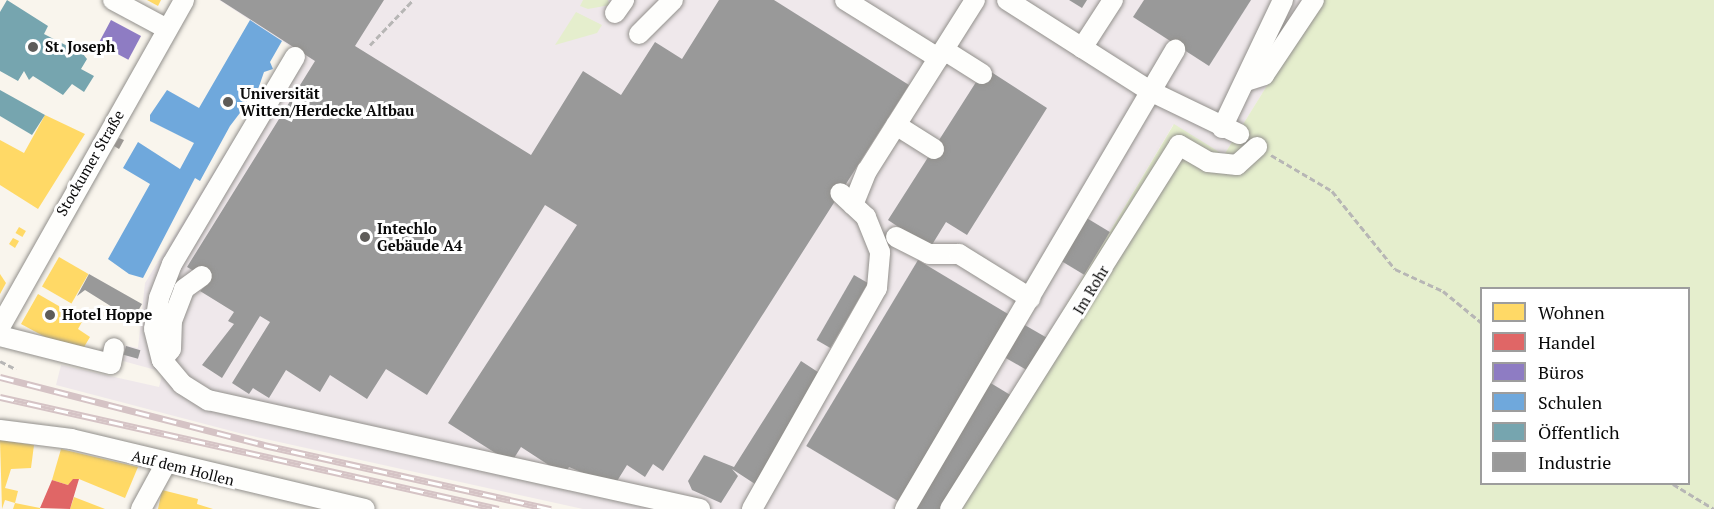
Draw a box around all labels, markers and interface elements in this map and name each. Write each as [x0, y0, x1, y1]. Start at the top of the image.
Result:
place label: St. Joseph [45, 38, 116, 56]
marker: St. Joseph [26, 40, 40, 54]
place label: Universität Witten/Herdecke Altbau [240, 84, 415, 119]
marker: Universität Witten/Herdecke Altbau [221, 95, 235, 109]
street label: Stockumer Straße [52, 107, 128, 219]
place label: Intechlo Gebäude A4 [377, 219, 463, 254]
marker: Intechlo Gebäude A4 [358, 230, 372, 244]
street label: Im Rohr [1069, 262, 1113, 318]
legend [1480, 287, 1690, 485]
text: Wohnen [1538, 300, 1605, 324]
place label: Hotel Hoppe [62, 306, 152, 324]
marker: Hotel Hoppe [43, 308, 57, 322]
text: Handel [1538, 330, 1595, 354]
text: Büros [1538, 360, 1584, 384]
text: Schulen [1538, 390, 1602, 414]
text: Öffentlich [1538, 420, 1620, 444]
street label: Auf dem Hollen [130, 447, 236, 489]
text: Industrie [1538, 450, 1611, 474]

